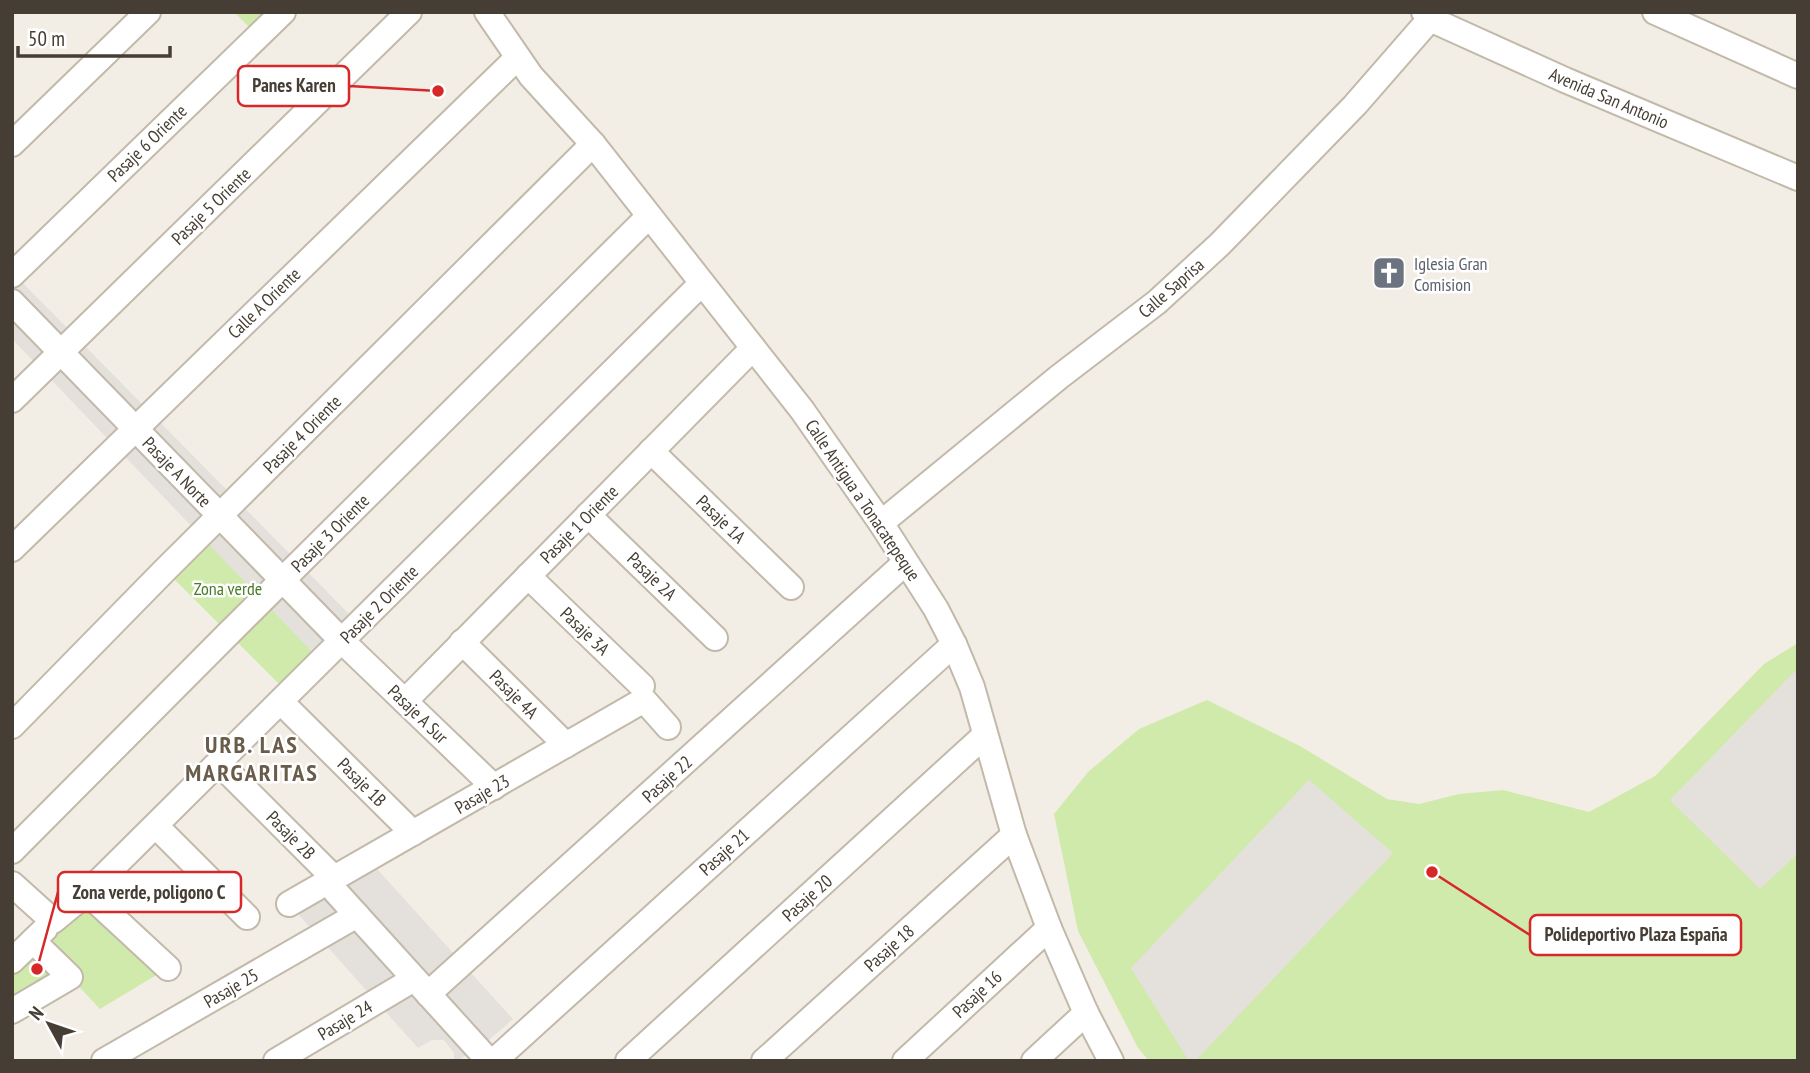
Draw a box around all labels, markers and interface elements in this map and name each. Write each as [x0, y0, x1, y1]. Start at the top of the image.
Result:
scale bar [18, 14, 170, 58]
text: 50 m [28, 25, 65, 52]
street label: Avenida San Antonio [1546, 62, 1672, 134]
callout: Panes Karen [238, 66, 349, 106]
text: Panes Karen [252, 73, 336, 97]
street label: Pasaje 6 Oriente [103, 99, 191, 187]
street label: Pasaje 5 Oriente [167, 162, 255, 250]
place label: Iglesia Gran Comision [1414, 252, 1488, 296]
street label: Calle Saprisa [1133, 253, 1209, 323]
church icon: Iglesia Gran Comision [1370, 254, 1408, 292]
street label: Calle A Oriente [223, 263, 305, 343]
street label: Pasaje 4 Oriente [258, 390, 346, 478]
street label: Calle Antigua a Tonacatepeque [800, 415, 926, 585]
street label: Pasaje A Norte [138, 432, 216, 512]
street label: Pasaje 1 Oriente [535, 480, 623, 568]
street label: Pasaje 3 Oriente [286, 489, 374, 577]
street label: Pasaje 1A [691, 490, 751, 548]
street label: Pasaje 2A [622, 547, 682, 605]
street label: Pasaje 2 Oriente [335, 560, 423, 648]
park label: Zona verde [194, 577, 262, 600]
street label: Pasaje 3A [555, 602, 615, 660]
street label: Pasaje 4A [485, 665, 544, 724]
street label: Pasaje A Sur [383, 680, 453, 748]
district label: URB. LAS MARGARITAS [185, 729, 319, 788]
street label: Pasaje 22 [637, 751, 697, 807]
street label: Pasaje 1B [333, 753, 391, 811]
street label: Pasaje 23 [451, 769, 513, 819]
street label: Pasaje 2B [262, 806, 320, 864]
street label: Pasaje 21 [694, 824, 754, 880]
street label: Pasaje 20 [777, 870, 837, 926]
callout: Zona verde, poligono C [58, 872, 241, 912]
text: Zona verde, poligono C [73, 880, 226, 904]
callout: Polideportivo Plaza España [1530, 915, 1741, 955]
street label: Pasaje 18 [859, 920, 919, 976]
text: Polideportivo Plaza España [1544, 922, 1728, 946]
street label: Pasaje 25 [200, 963, 262, 1013]
street label: Pasaje 16 [947, 965, 1007, 1023]
north arrow [14, 989, 84, 1059]
street label: Pasaje 24 [314, 995, 376, 1045]
text: N [23, 1001, 48, 1025]

